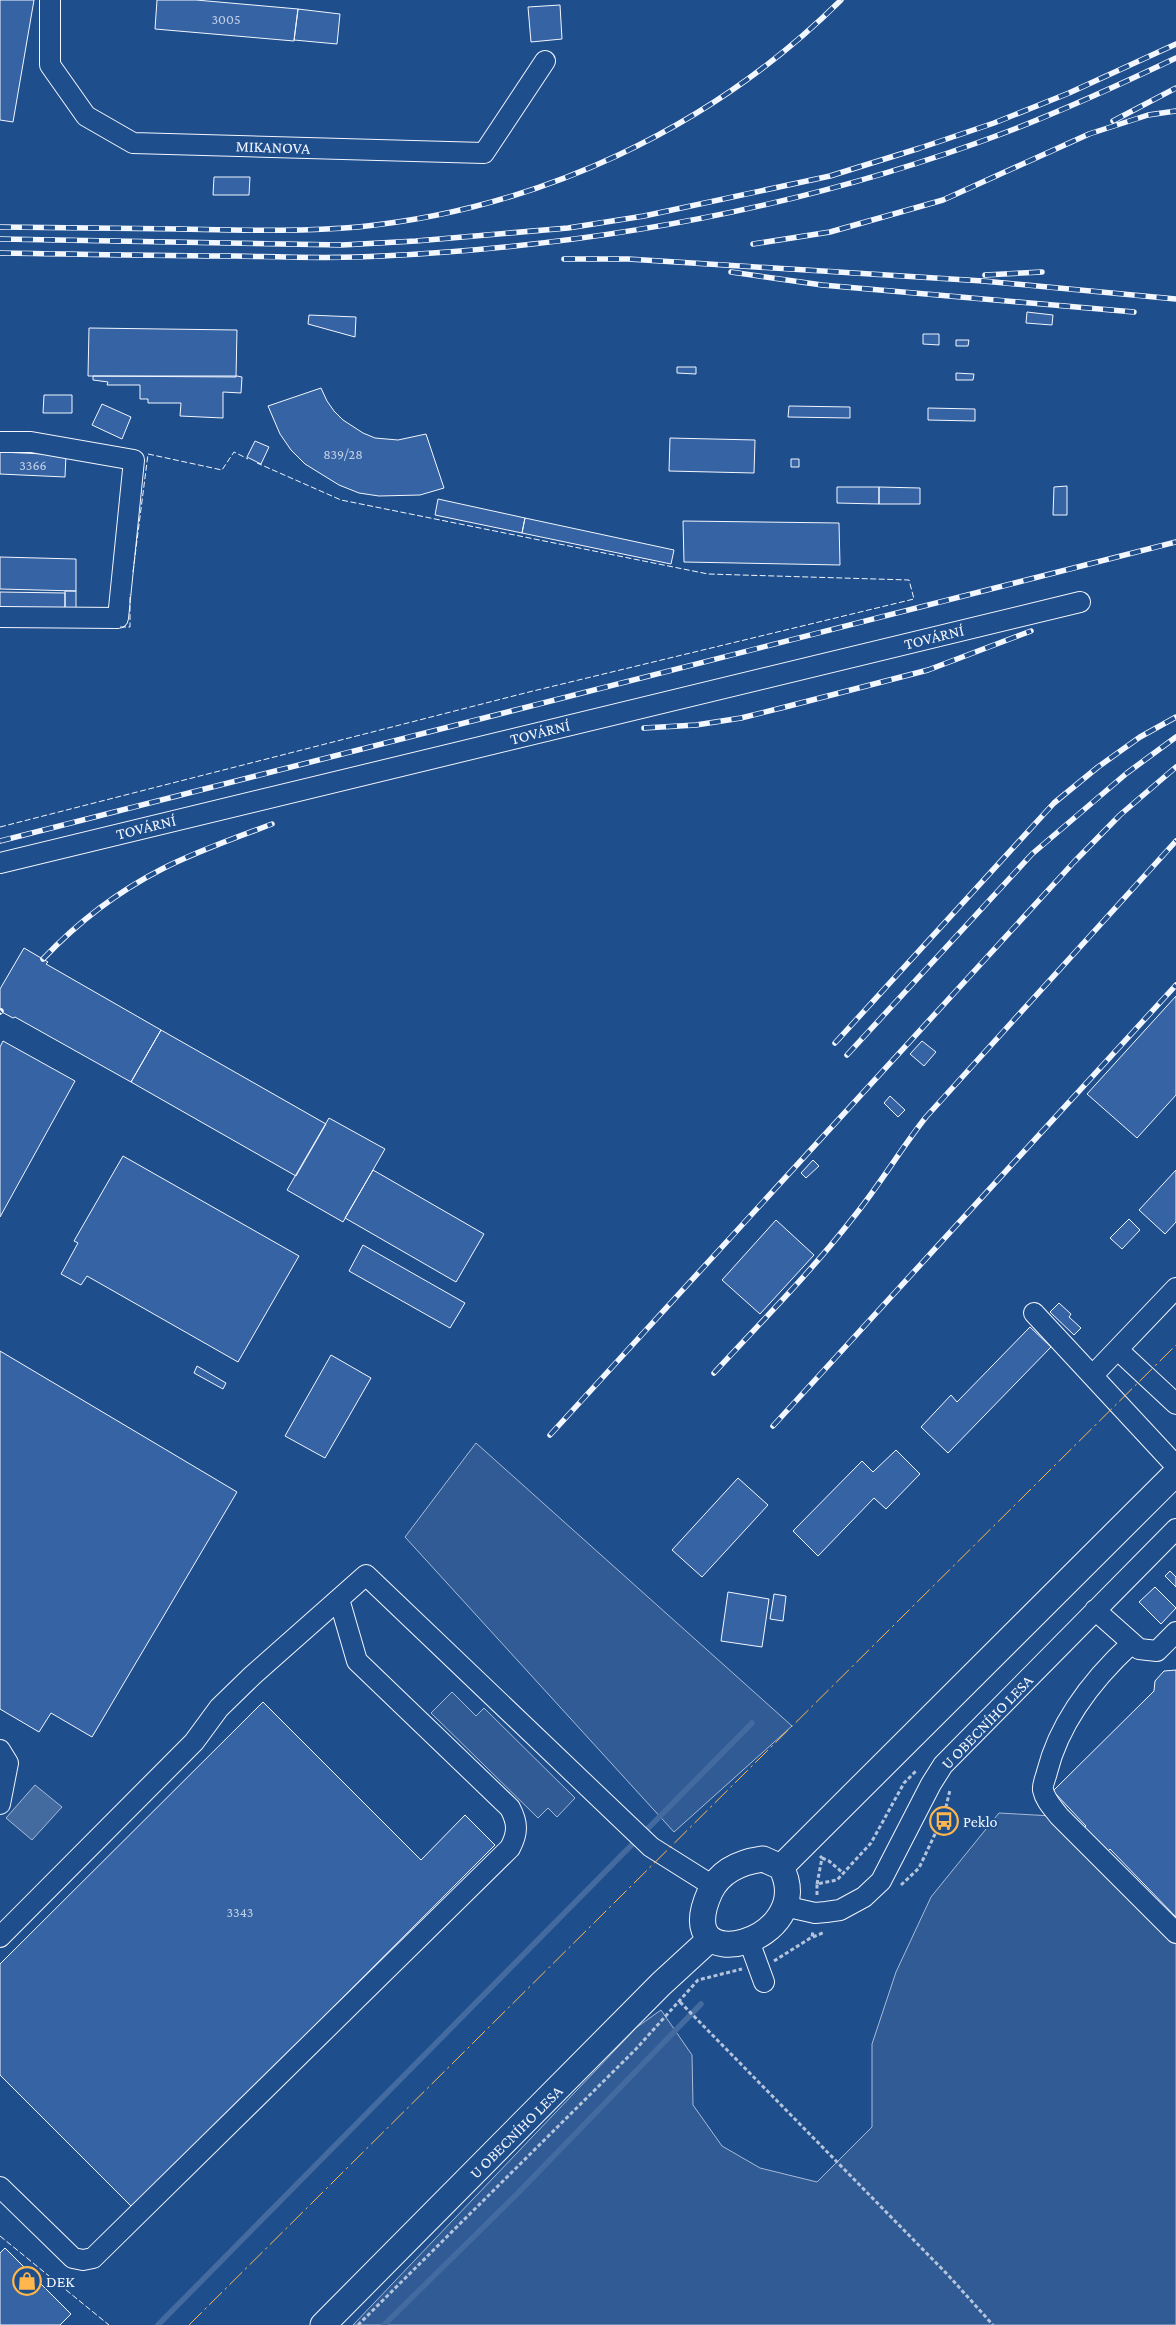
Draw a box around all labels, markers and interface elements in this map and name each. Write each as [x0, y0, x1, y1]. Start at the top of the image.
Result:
house number: 3005 [211, 11, 241, 27]
street label: MIKANOVA [235, 137, 312, 157]
house number: 839/28 [323, 446, 363, 462]
house number: 3366 [19, 457, 47, 473]
street label: TOVÁRNÍ [902, 621, 966, 653]
street label: TOVÁRNÍ [508, 716, 572, 748]
street label: TOVÁRNÍ [114, 811, 178, 843]
street label: U OBECNÍHO LESA [938, 1671, 1037, 1772]
bus stop icon: Peklo [929, 1806, 959, 1836]
place label: Peklo [963, 1813, 998, 1830]
house number: 3343 [227, 1904, 253, 1920]
street label: U OBECNÍHO LESA [466, 2082, 566, 2182]
shop icon: DEK [12, 2266, 42, 2296]
place label: DEK [46, 2273, 75, 2290]

